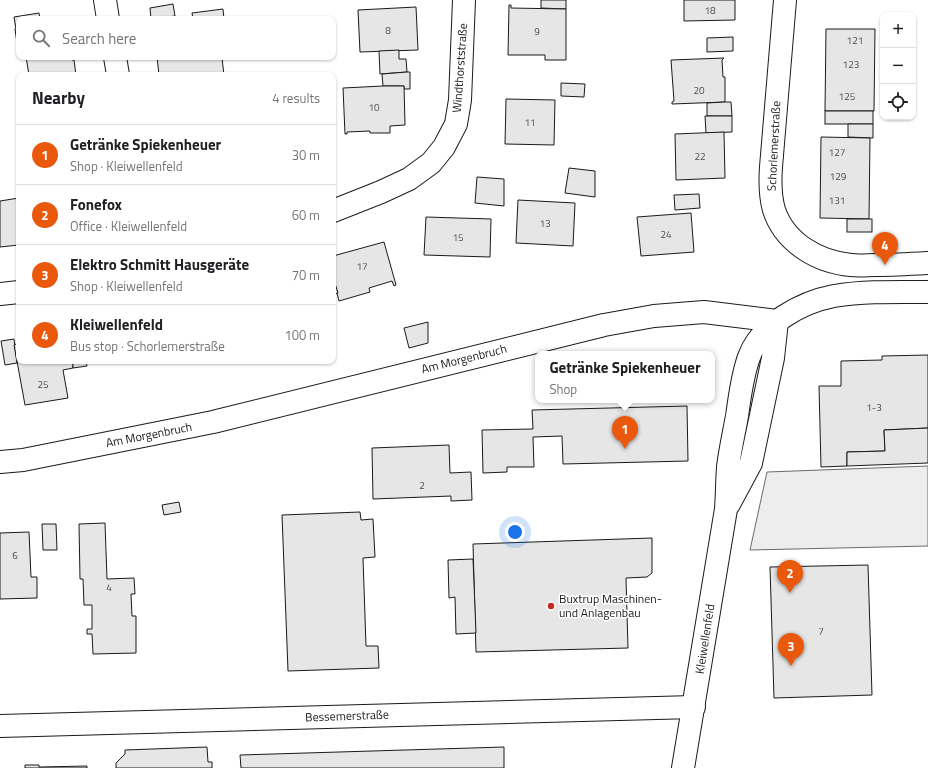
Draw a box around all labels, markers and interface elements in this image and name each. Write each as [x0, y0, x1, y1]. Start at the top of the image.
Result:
house number: 18 [704, 3, 716, 18]
map controls [880, 12, 916, 120]
button: + [880, 12, 916, 48]
search box [16, 16, 336, 60]
street label: Windthorststraße [447, 22, 472, 113]
house number: 8 [385, 23, 391, 38]
house number: 9 [534, 24, 540, 39]
icon: search [30, 27, 52, 49]
text: Search here [62, 27, 136, 50]
house number: 121 [847, 33, 863, 48]
button: − [880, 48, 916, 84]
house number: 123 [843, 57, 859, 72]
house number: 20 [693, 83, 705, 98]
button: locate [880, 84, 916, 120]
text: Nearby [32, 85, 85, 111]
text: 4 results [272, 88, 320, 108]
house number: 125 [839, 89, 856, 104]
house number: 10 [368, 100, 380, 115]
street label: Schorlemerstraße [762, 100, 785, 192]
house number: 11 [524, 115, 536, 130]
text: Getränke Spiekenheuer [70, 133, 221, 156]
text: 1 [41, 145, 49, 165]
text: 30 m [292, 145, 320, 165]
house number: 127 [829, 145, 845, 160]
house number: 22 [694, 149, 706, 164]
text: Shop · Kleiwellenfeld [70, 156, 183, 176]
house number: 129 [830, 169, 847, 184]
text: Fonefox [70, 193, 122, 216]
house number: 131 [829, 193, 845, 208]
text: 2 [41, 205, 49, 225]
text: 60 m [292, 205, 320, 225]
text: Office · Kleiwellenfeld [70, 216, 187, 236]
house number: 13 [539, 216, 551, 231]
house number: 24 [660, 227, 672, 242]
house number: 15 [452, 230, 464, 245]
pin: 4 [872, 232, 898, 265]
text: Elektro Schmitt Hausgeräte [70, 253, 249, 276]
house number: 17 [356, 259, 368, 274]
text: 3 [41, 265, 49, 285]
text: 70 m [292, 265, 320, 285]
text: Shop · Kleiwellenfeld [70, 276, 183, 296]
text: Kleiwellenfeld [70, 313, 163, 336]
text: 4 [41, 325, 49, 345]
text: 100 m [284, 325, 320, 345]
text: Bus stop · Schorlemerstraße [70, 336, 225, 356]
street label: Am Morgenbruch [419, 339, 509, 378]
popup [535, 351, 715, 403]
text: Getränke Spiekenheuer [549, 356, 701, 379]
house number: 25 [37, 377, 49, 392]
text: Shop [549, 379, 577, 399]
house number: 1-3 [866, 400, 882, 415]
pin: 1 [612, 416, 638, 449]
street label: Am Morgenbruch [104, 417, 194, 452]
house number: 2 [419, 478, 425, 493]
your location [505, 522, 525, 542]
house number: 6 [12, 548, 18, 563]
pin: 2 [777, 560, 803, 593]
house number: 4 [106, 580, 112, 595]
place label: Buxtrup Maschinen- und Anlagenbau [559, 589, 662, 622]
marker: Buxtrup Maschinen- und Anlagenbau [546, 601, 556, 611]
street label: Kleiwellenfeld [690, 603, 719, 675]
house number: 7 [818, 624, 824, 639]
pin: 3 [778, 633, 804, 666]
street label: Bessemerstraße [305, 705, 389, 726]

